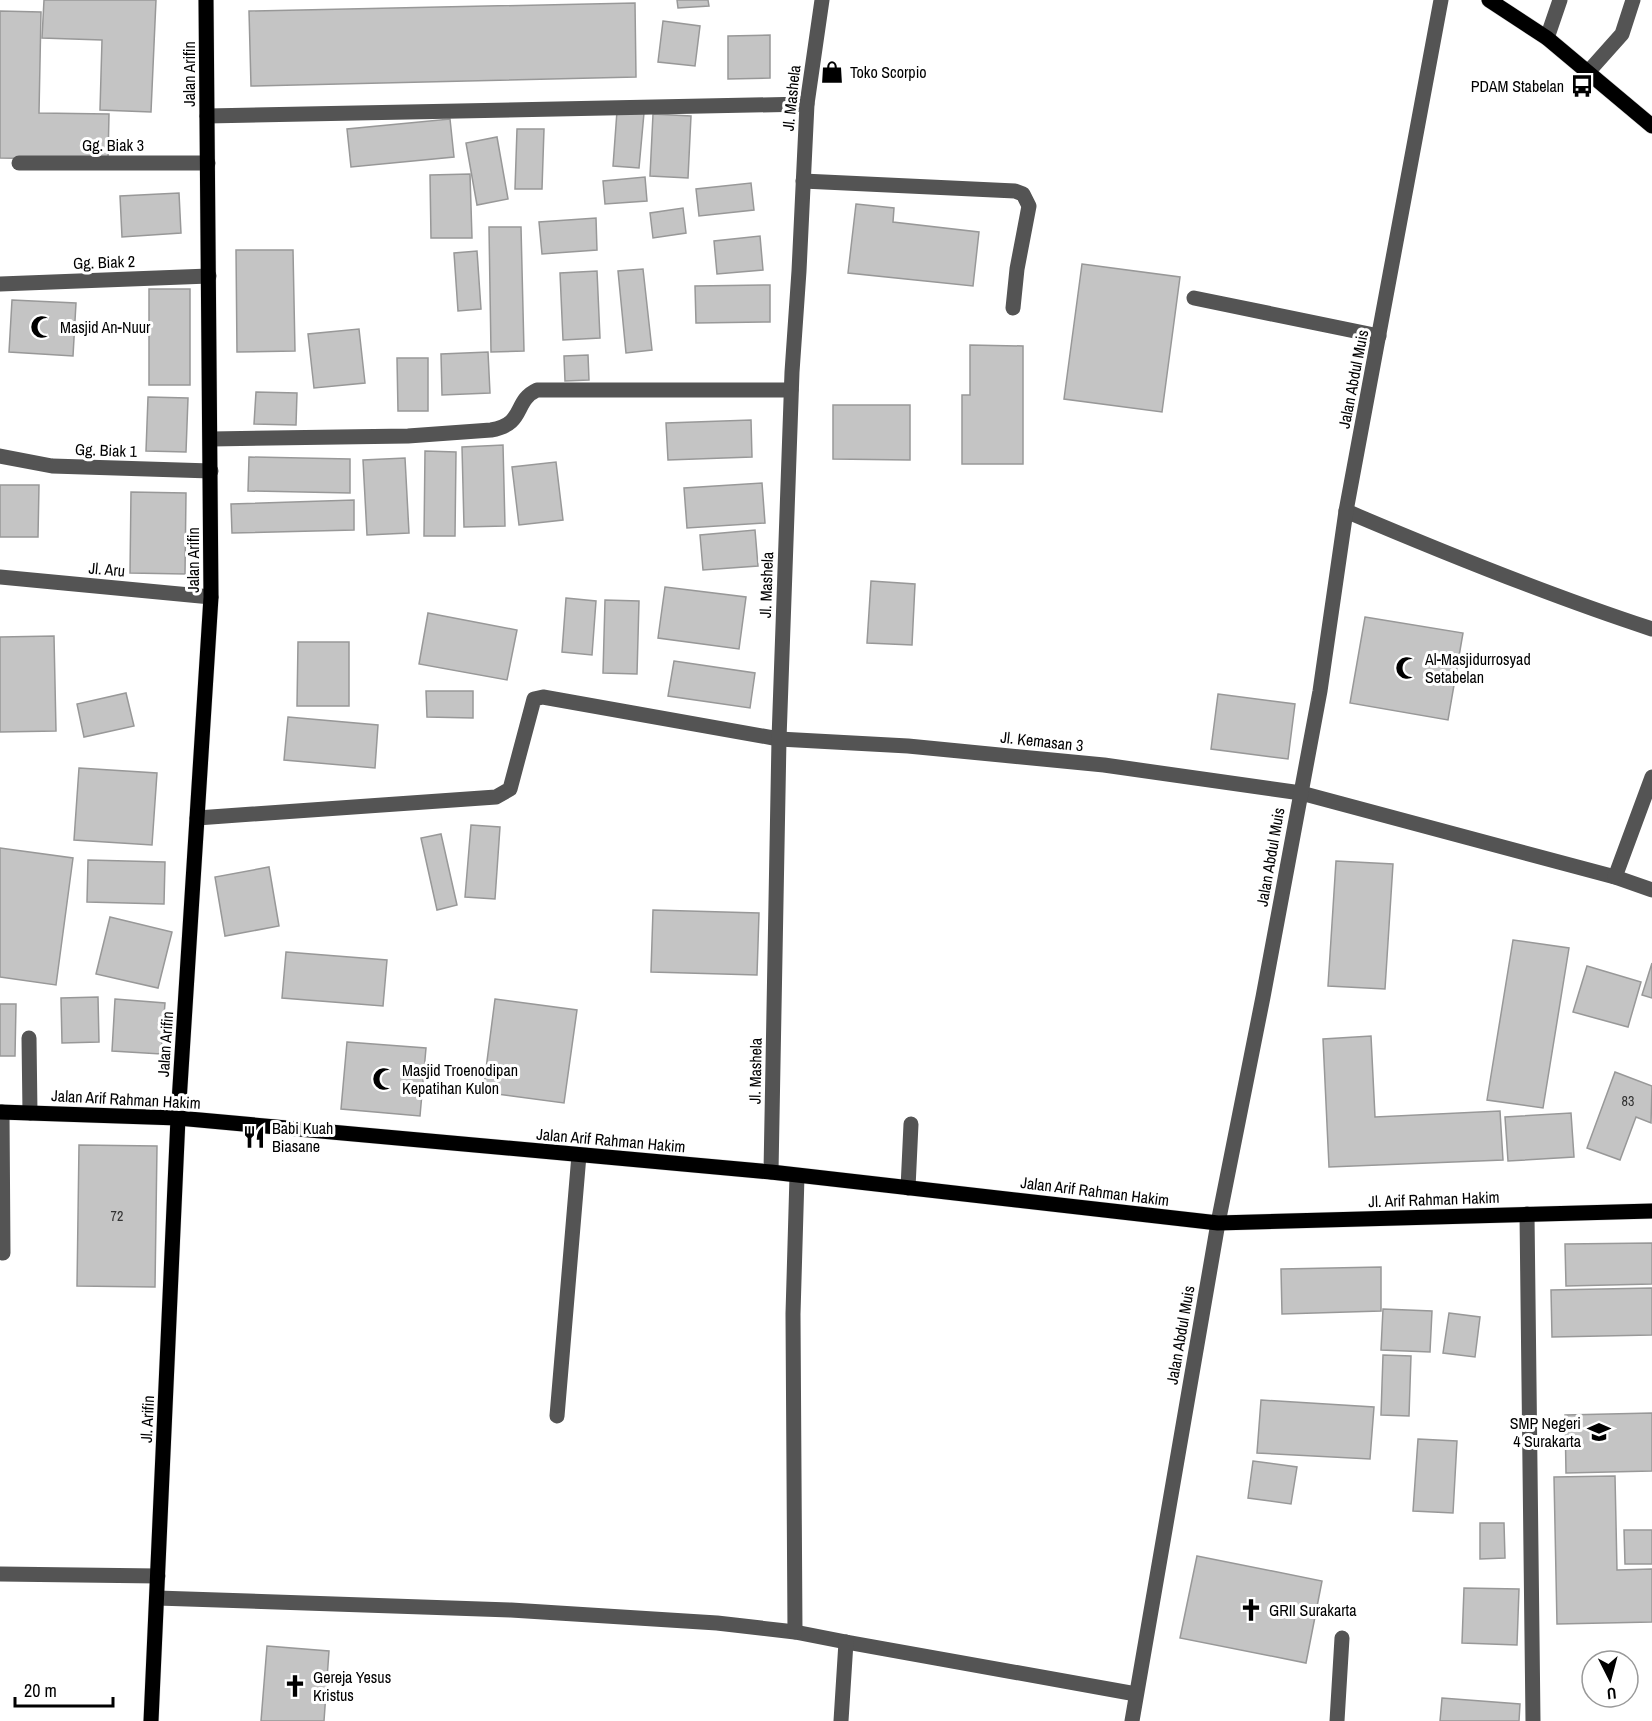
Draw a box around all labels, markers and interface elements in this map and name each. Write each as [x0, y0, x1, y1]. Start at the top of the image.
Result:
street label: Jalan Arifin [178, 41, 200, 107]
shop icon: Toko Scorpio [819, 59, 845, 85]
place label: Toko Scorpio [850, 61, 927, 83]
street label: Jl. Mashela [777, 63, 805, 132]
bus stop icon: PDAM Stabelan [1569, 73, 1595, 99]
place label: PDAM Stabelan [1471, 75, 1564, 97]
street label: Gg. Biak 3 [82, 134, 144, 156]
street label: Gg. Biak 2 [73, 250, 135, 274]
mosque icon: Masjid An-Nuur [29, 314, 55, 340]
place label: Masjid An-Nuur [60, 316, 151, 338]
street label: Jalan Abdul Muis [1333, 328, 1373, 430]
street label: Gg. Biak 1 [75, 438, 138, 462]
street label: Jalan Arifin [182, 527, 204, 593]
street label: Jl. Mashela [754, 551, 778, 619]
street label: Jl. Aru [88, 556, 126, 582]
place label: Al-Masjidurrosyad Setabelan [1424, 648, 1531, 688]
mosque icon: Al-Masjidurrosyad Setabelan [1394, 655, 1420, 681]
street label: Jl. Kemasan 3 [1000, 726, 1084, 756]
street label: Jalan Abdul Muis [1250, 806, 1290, 908]
street label: Jalan Arifin [152, 1010, 178, 1078]
street label: Jl. Mashela [743, 1037, 767, 1104]
place label: Masjid Troenodipan Kepatihan Kulon [402, 1059, 518, 1099]
mosque icon: Masjid Troenodipan Kepatihan Kulon [371, 1066, 397, 1092]
street label: Jalan Arif Rahman Hakim [51, 1084, 201, 1114]
house number: 83 [1622, 1092, 1634, 1110]
place label: Babi Kuah Biasane [272, 1117, 333, 1157]
street label: Jalan Arif Rahman Hakim [536, 1123, 686, 1157]
restaurant icon: Babi Kuah Biasane [241, 1124, 267, 1150]
street label: Jalan Arif Rahman Hakim [1019, 1171, 1171, 1211]
street label: Jl. Arif Rahman Hakim [1368, 1186, 1500, 1212]
house number: 72 [111, 1207, 123, 1225]
street label: Jalan Abdul Muis [1160, 1284, 1200, 1386]
street label: Jl. Arifin [135, 1395, 159, 1443]
place label: SMP Negeri 4 Surakarta [1510, 1412, 1582, 1452]
school or university icon: SMP Negeri 4 Surakarta [1586, 1419, 1612, 1445]
church icon: GRII Surakarta [1238, 1597, 1264, 1623]
place label: GRII Surakarta [1269, 1599, 1357, 1621]
north arrow [1580, 1649, 1640, 1709]
place label: Gereja Yesus Kristus [313, 1666, 391, 1706]
scale bar [15, 1670, 112, 1708]
church icon: Gereja Yesus Kristus [282, 1673, 308, 1699]
text: 20 m [24, 1678, 57, 1703]
text: U [1606, 1682, 1617, 1705]

